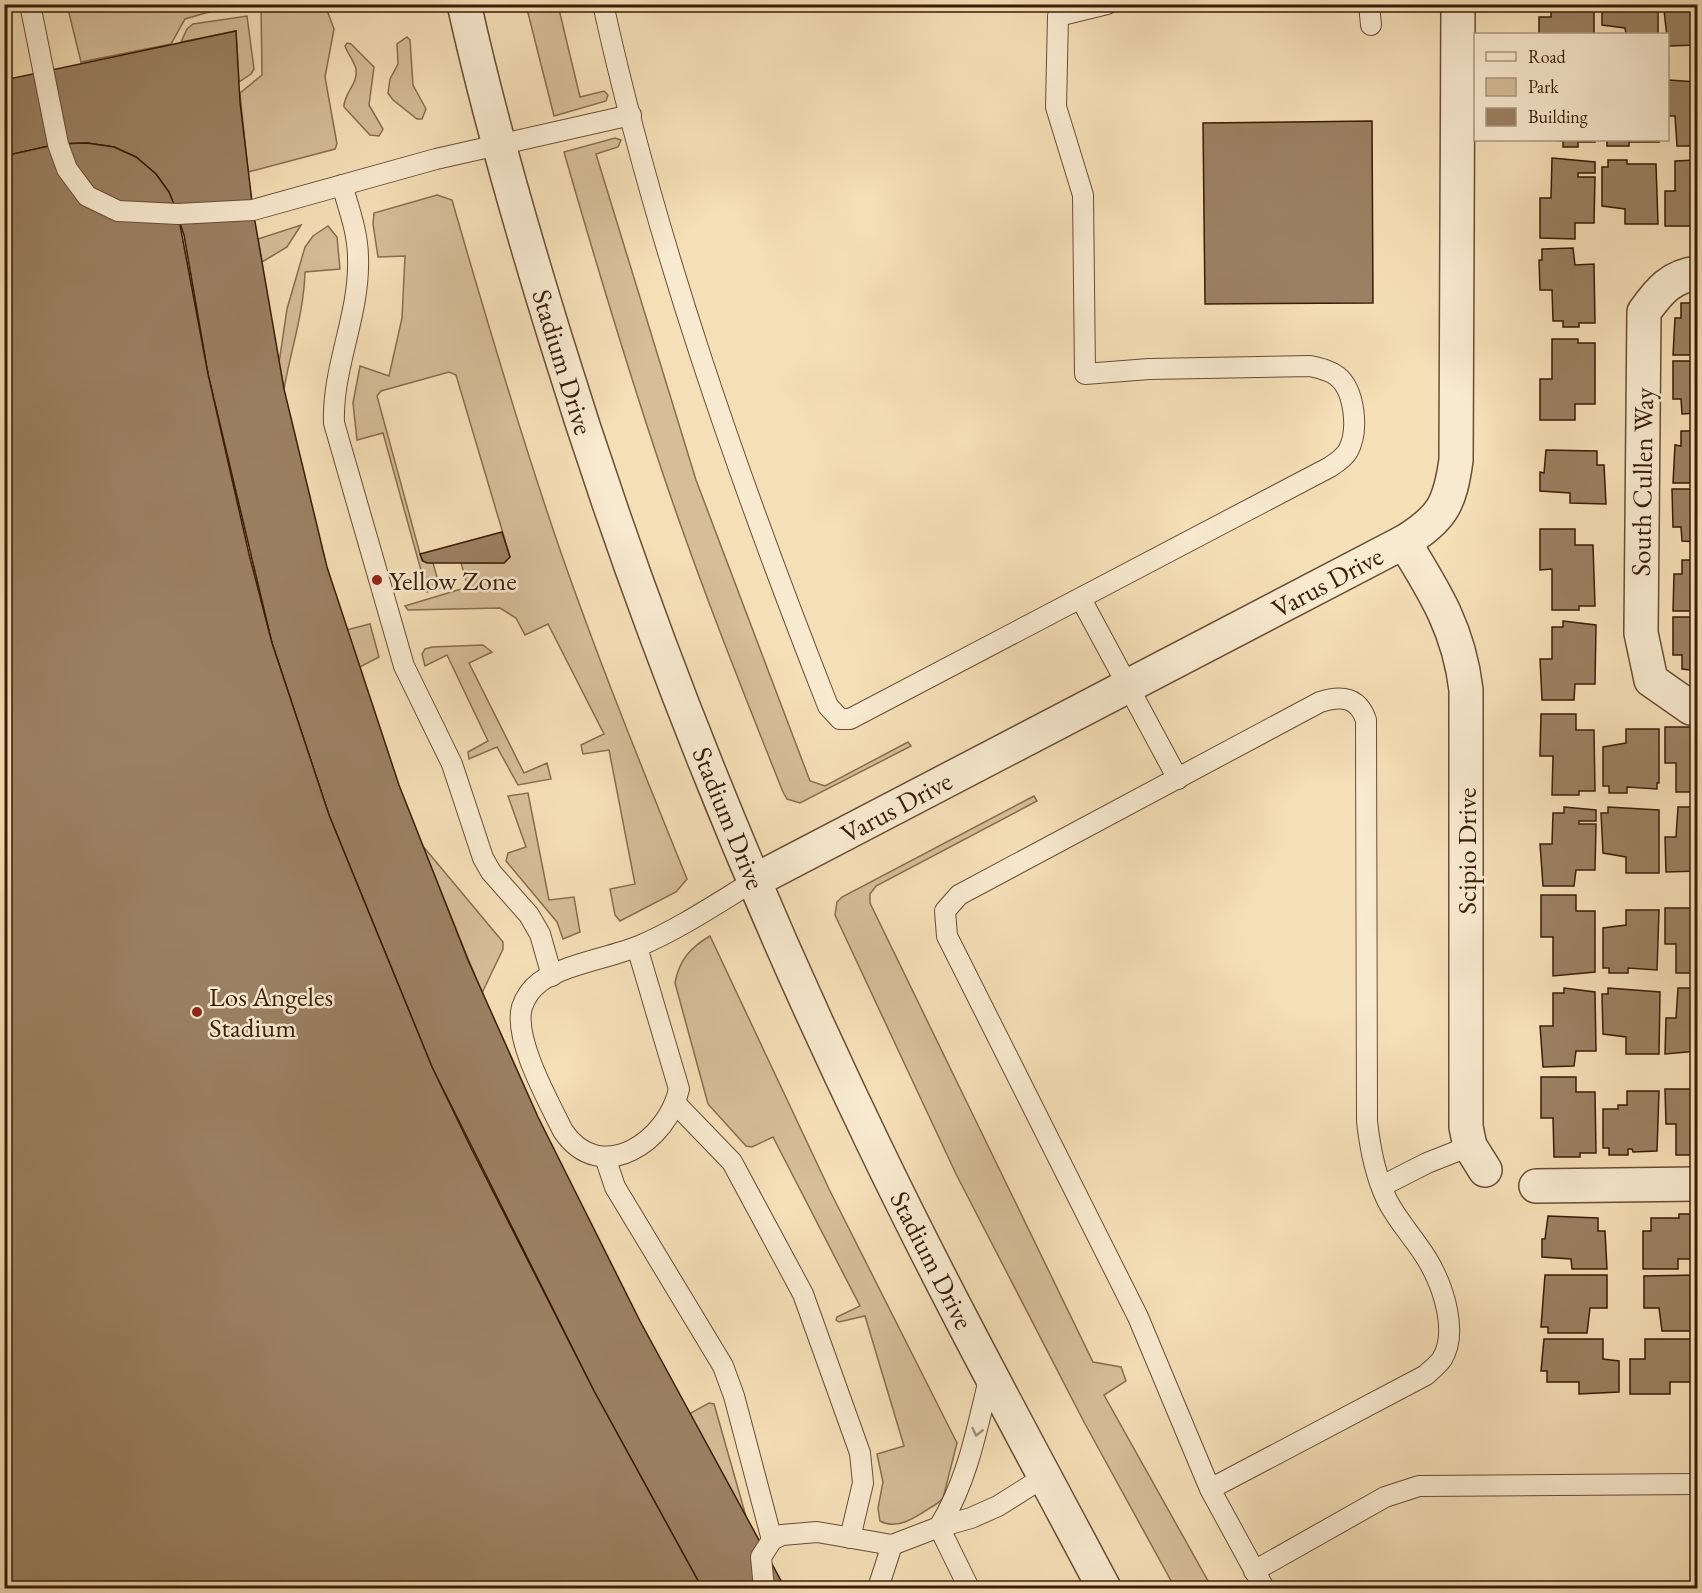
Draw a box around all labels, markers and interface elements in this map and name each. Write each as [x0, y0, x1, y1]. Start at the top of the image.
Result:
legend [1474, 33, 1669, 141]
text: Road [1528, 45, 1567, 68]
text: Park [1528, 75, 1559, 98]
text: Building [1528, 105, 1588, 128]
street label: Stadium Drive [524, 285, 602, 439]
street label: South Cullen Way [1623, 387, 1661, 577]
street label: Varus Drive [1265, 538, 1389, 626]
place label: Yellow Zone [389, 563, 517, 598]
marker: Yellow Zone [370, 573, 384, 587]
street label: Stadium Drive [685, 742, 773, 894]
street label: Varus Drive [834, 763, 958, 851]
street label: Scipio Drive [1449, 787, 1484, 915]
place label: Los Angeles Stadium [209, 979, 333, 1045]
marker: Los Angeles Stadium [190, 1005, 204, 1019]
street label: Stadium Drive [882, 1185, 982, 1335]
one-way arrow [971, 1426, 984, 1436]

